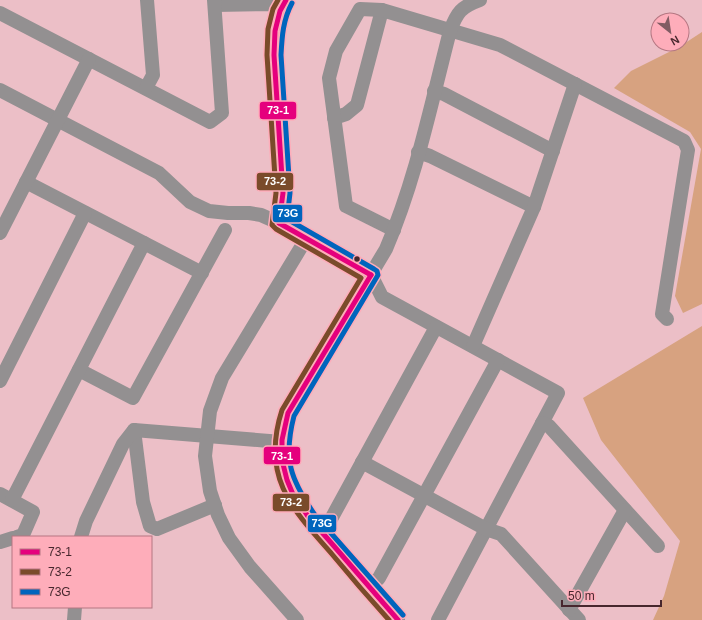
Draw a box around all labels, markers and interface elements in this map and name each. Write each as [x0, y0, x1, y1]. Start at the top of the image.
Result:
north arrow [650, 12, 690, 52]
text: N [669, 33, 681, 48]
line badge: 73-1 [259, 101, 297, 120]
text: 73-1 [267, 104, 289, 116]
line badge: 73-2 [256, 172, 294, 191]
text: 73-2 [264, 175, 286, 187]
line badge: 73G [272, 204, 303, 223]
text: 73G [278, 207, 298, 219]
unlabelled marker [352, 254, 362, 264]
line badge: 73-1 [263, 446, 301, 465]
text: 73-1 [271, 450, 293, 462]
line badge: 73-2 [272, 493, 310, 512]
text: 73-2 [280, 496, 302, 508]
line badge: 73G [307, 514, 337, 533]
text: 73G [312, 517, 332, 529]
legend [12, 536, 152, 608]
text: 73-1 [48, 545, 72, 559]
text: 73-2 [48, 565, 72, 579]
scale bar [562, 582, 661, 608]
text: 73G [48, 585, 71, 599]
text: 50 m [568, 589, 595, 603]

